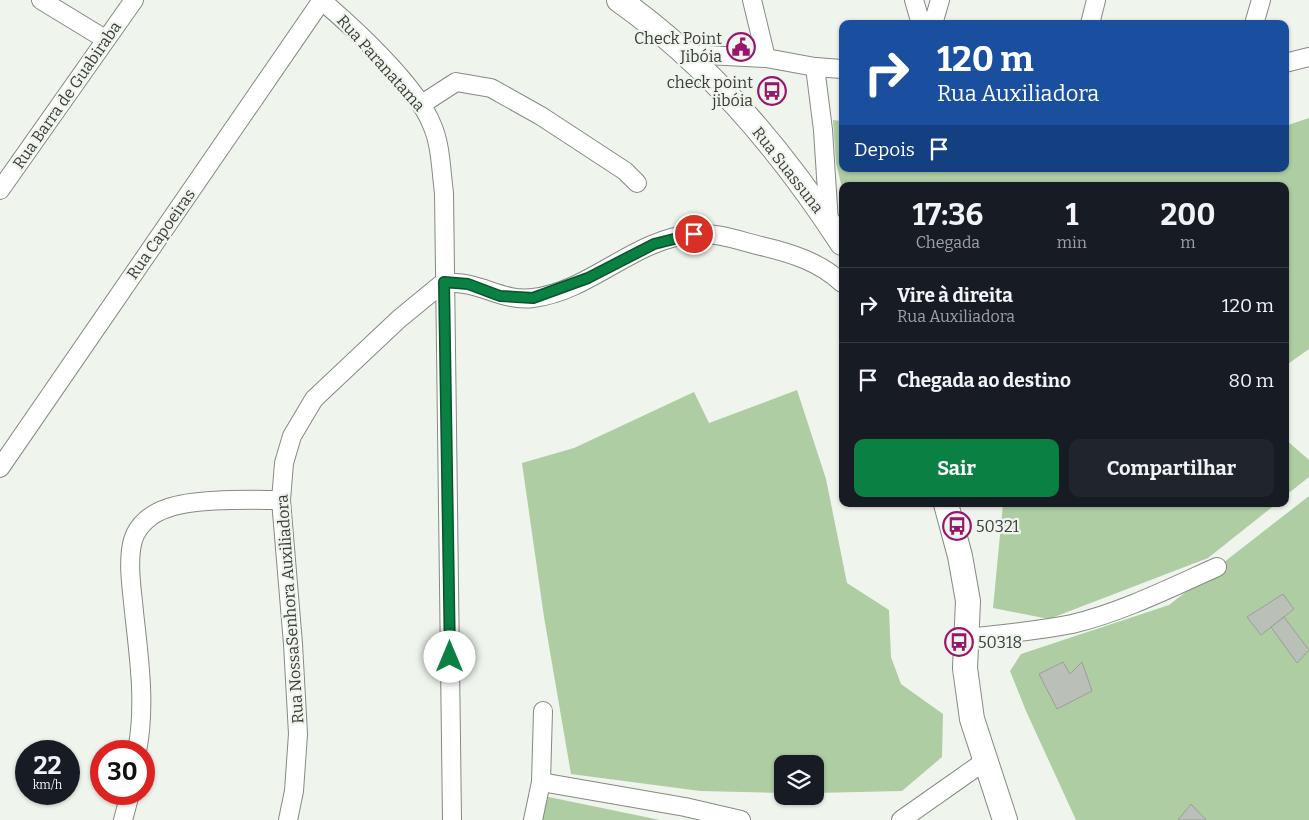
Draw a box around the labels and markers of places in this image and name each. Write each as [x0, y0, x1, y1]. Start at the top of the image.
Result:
place label: Check Point Jibóia [634, 29, 722, 66]
public building icon: Check Point Jibóia [726, 32, 756, 62]
place label: check point jibóia [667, 73, 753, 110]
bus stop icon: check point jibóia [757, 76, 787, 106]
pin [673, 213, 715, 255]
bus stop icon: 50321 [942, 511, 972, 541]
place label: 50321 [976, 517, 1020, 536]
bus stop icon: 50318 [944, 627, 974, 657]
place label: 50318 [978, 633, 1022, 652]

